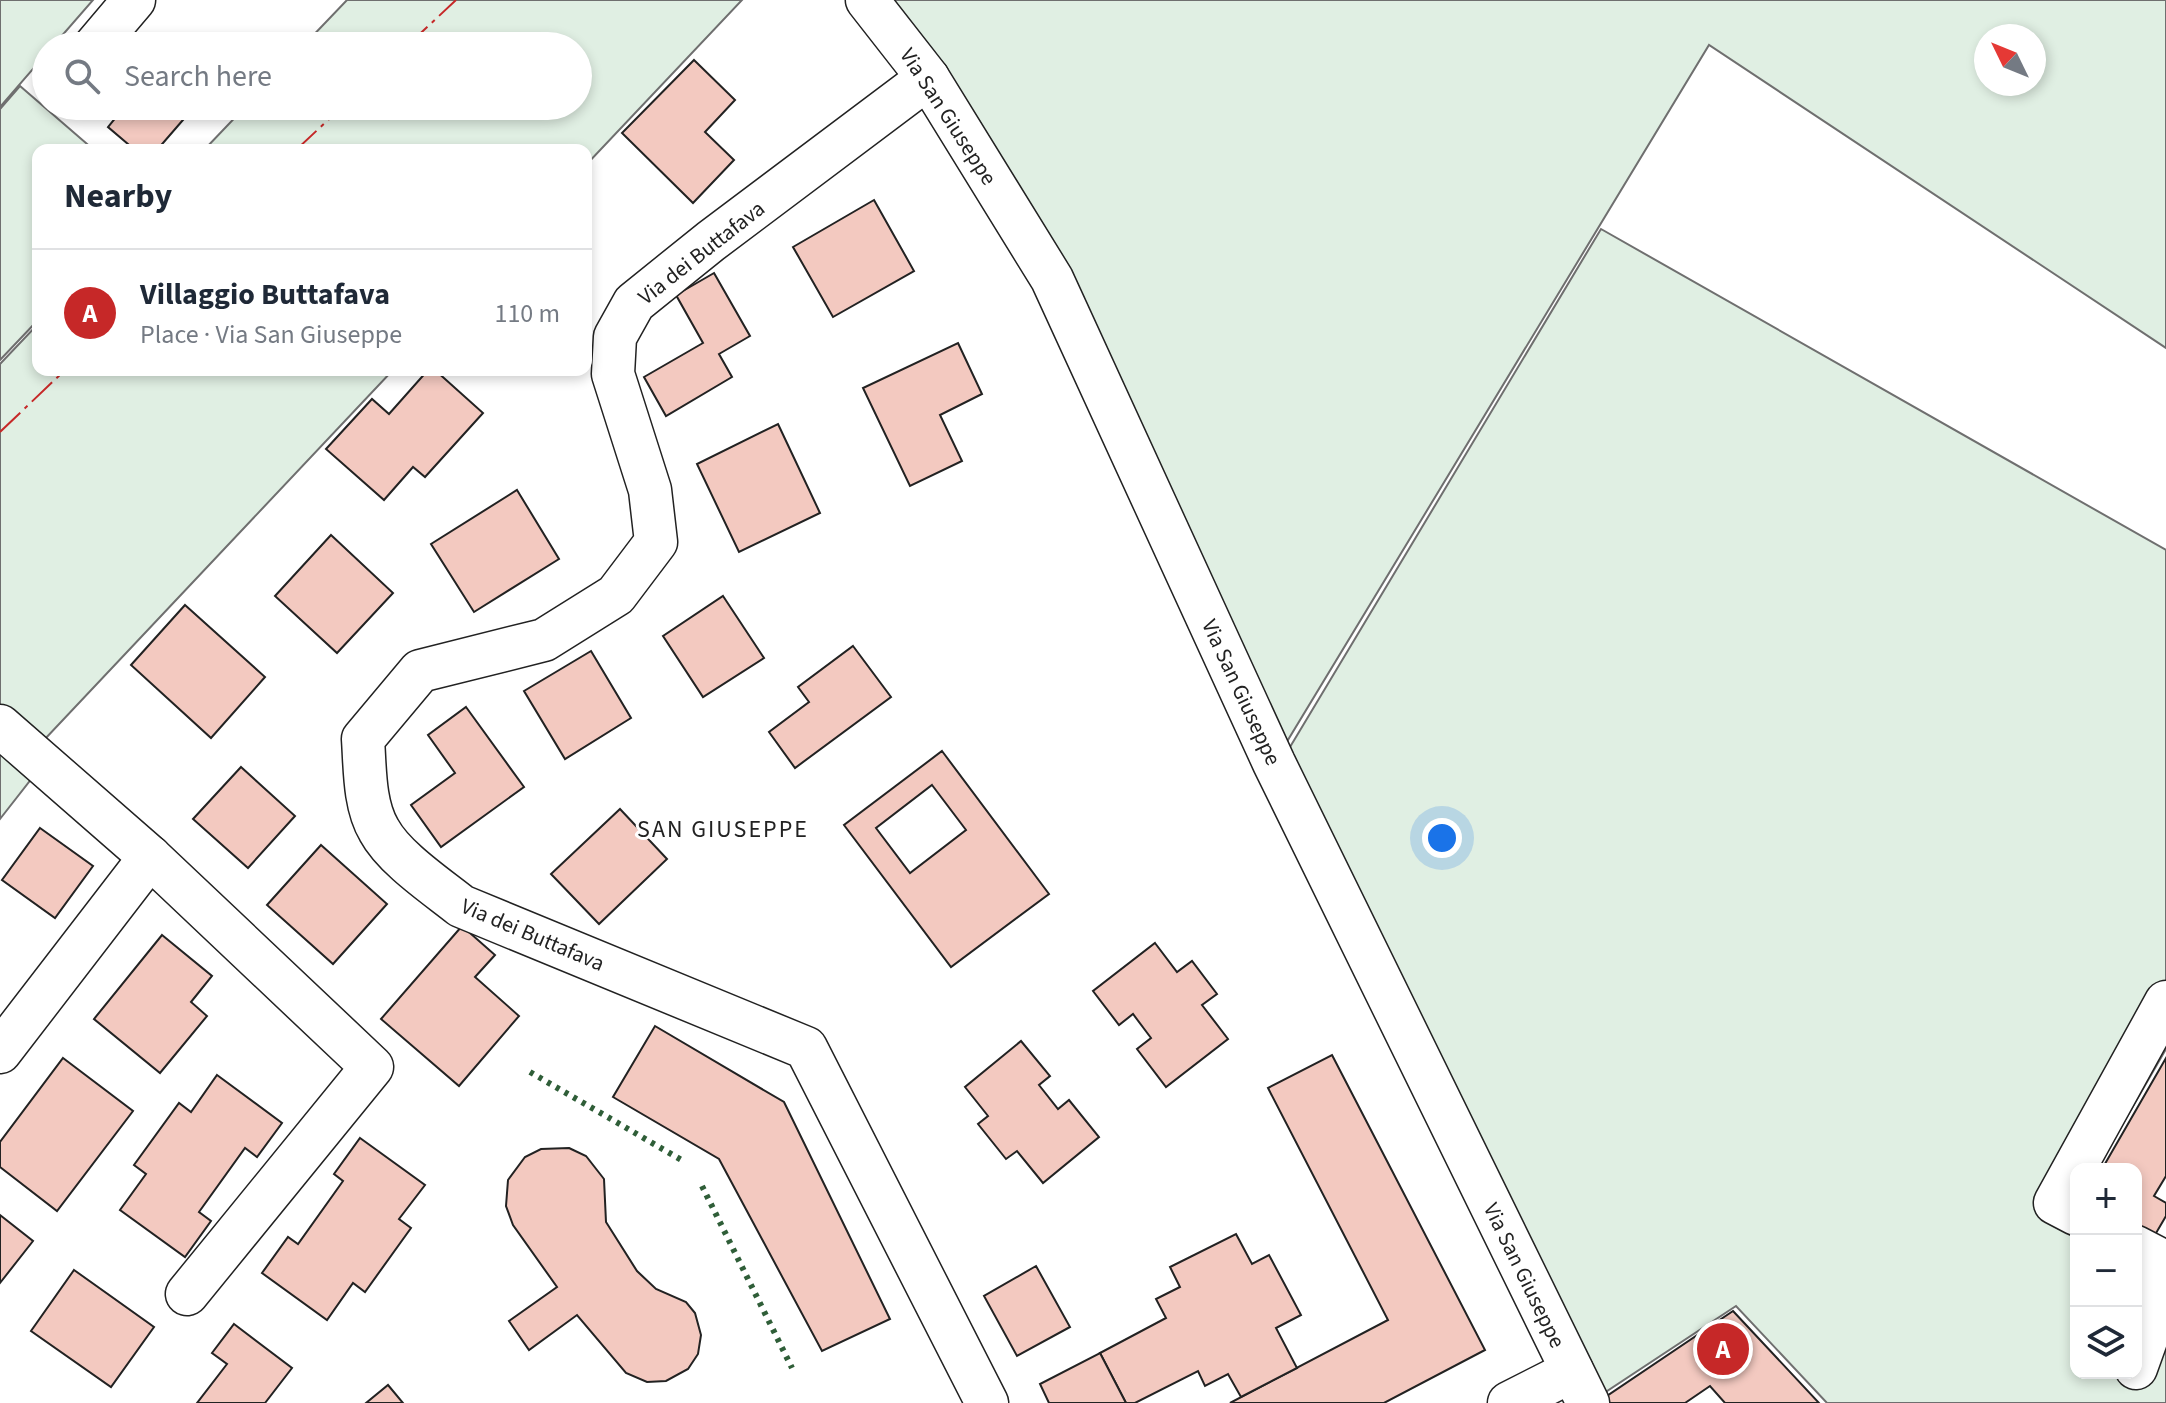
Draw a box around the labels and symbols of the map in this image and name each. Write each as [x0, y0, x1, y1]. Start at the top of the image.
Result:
north arrow [1974, 24, 2046, 96]
street label: Via San Giuseppe [892, 42, 1005, 192]
street label: Via dei Buttafava [631, 193, 772, 313]
street label: Via San Giuseppe [1193, 614, 1289, 771]
district label: SAN GIUSEPPE [637, 812, 809, 847]
your location [1422, 818, 1462, 858]
street label: Via dei Buttafava [456, 890, 609, 980]
street label: Via San Giuseppe [1475, 1197, 1573, 1353]
pin: A [1697, 1319, 1749, 1379]

